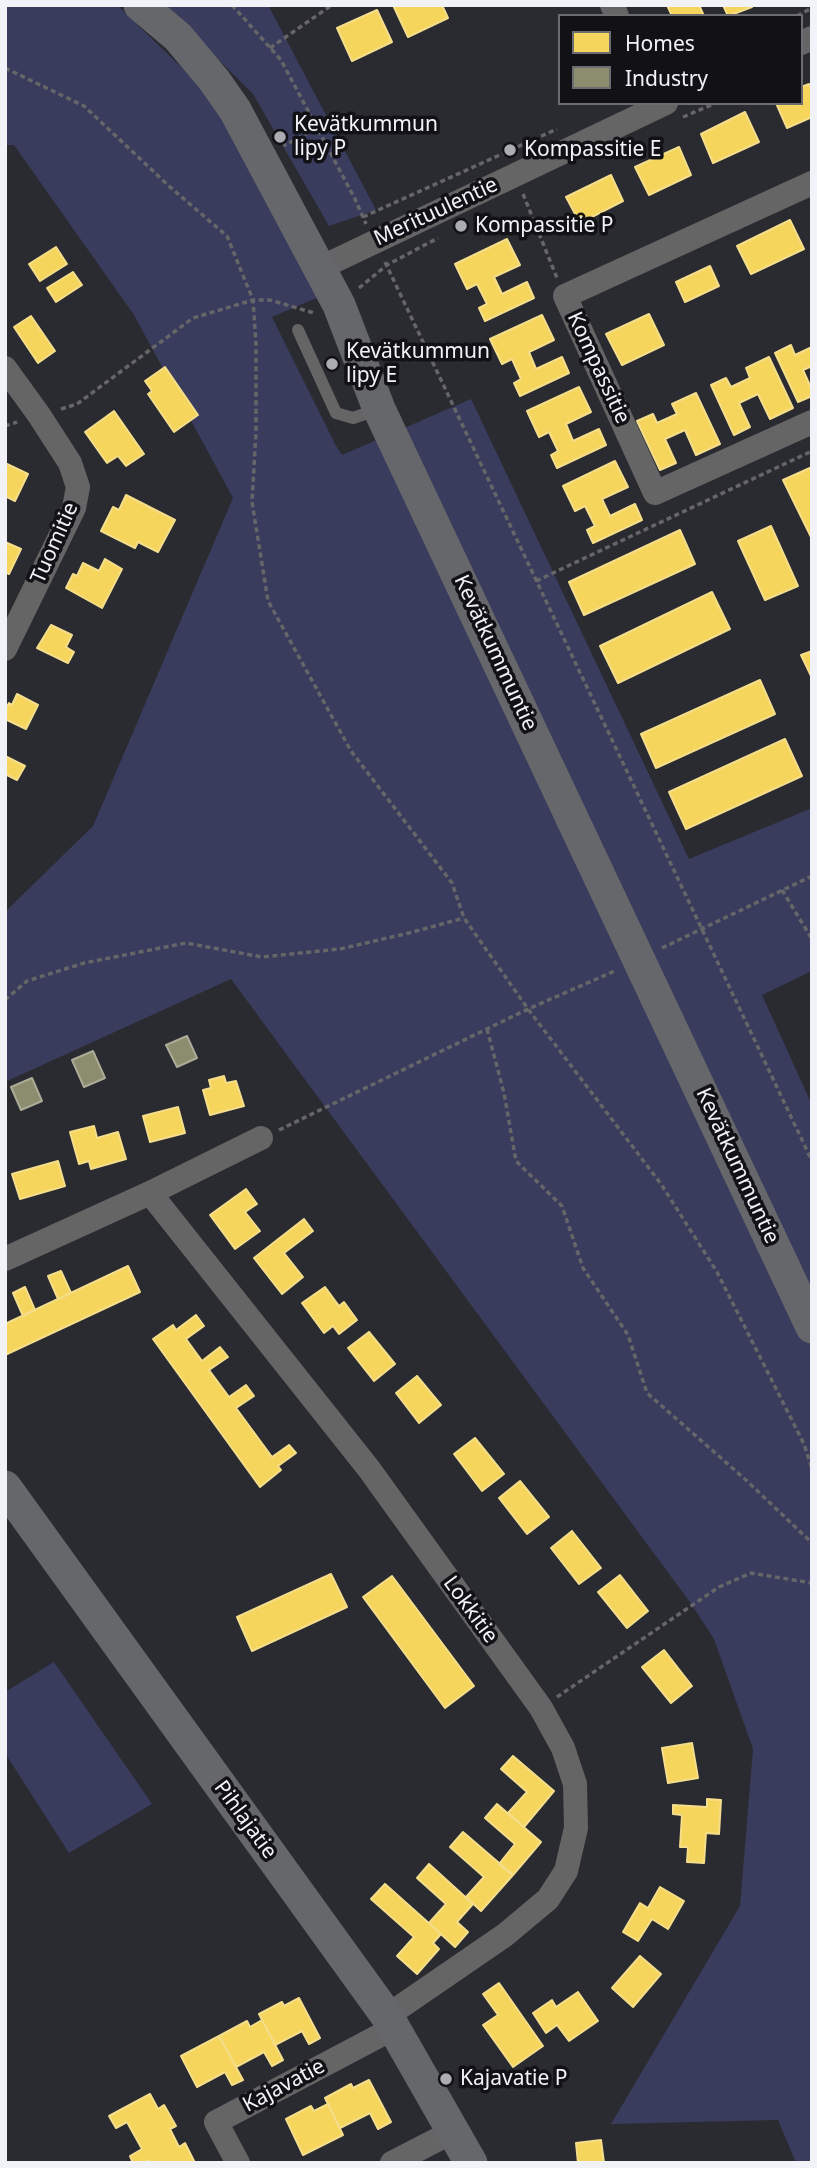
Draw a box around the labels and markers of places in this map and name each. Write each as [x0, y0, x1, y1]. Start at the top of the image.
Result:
place label: Kevätkummun lipy P [294, 112, 438, 162]
marker: Kevätkummun lipy P [272, 129, 288, 145]
place label: Kompassitie E [524, 137, 662, 163]
marker: Kompassitie E [502, 142, 518, 158]
place label: Kompassitie P [475, 213, 614, 239]
marker: Kompassitie P [453, 218, 469, 234]
place label: Kevätkummun lipy E [346, 339, 490, 389]
marker: Kevätkummun lipy E [324, 356, 340, 372]
place label: Kajavatie P [460, 2066, 567, 2092]
marker: Kajavatie P [438, 2071, 454, 2087]

